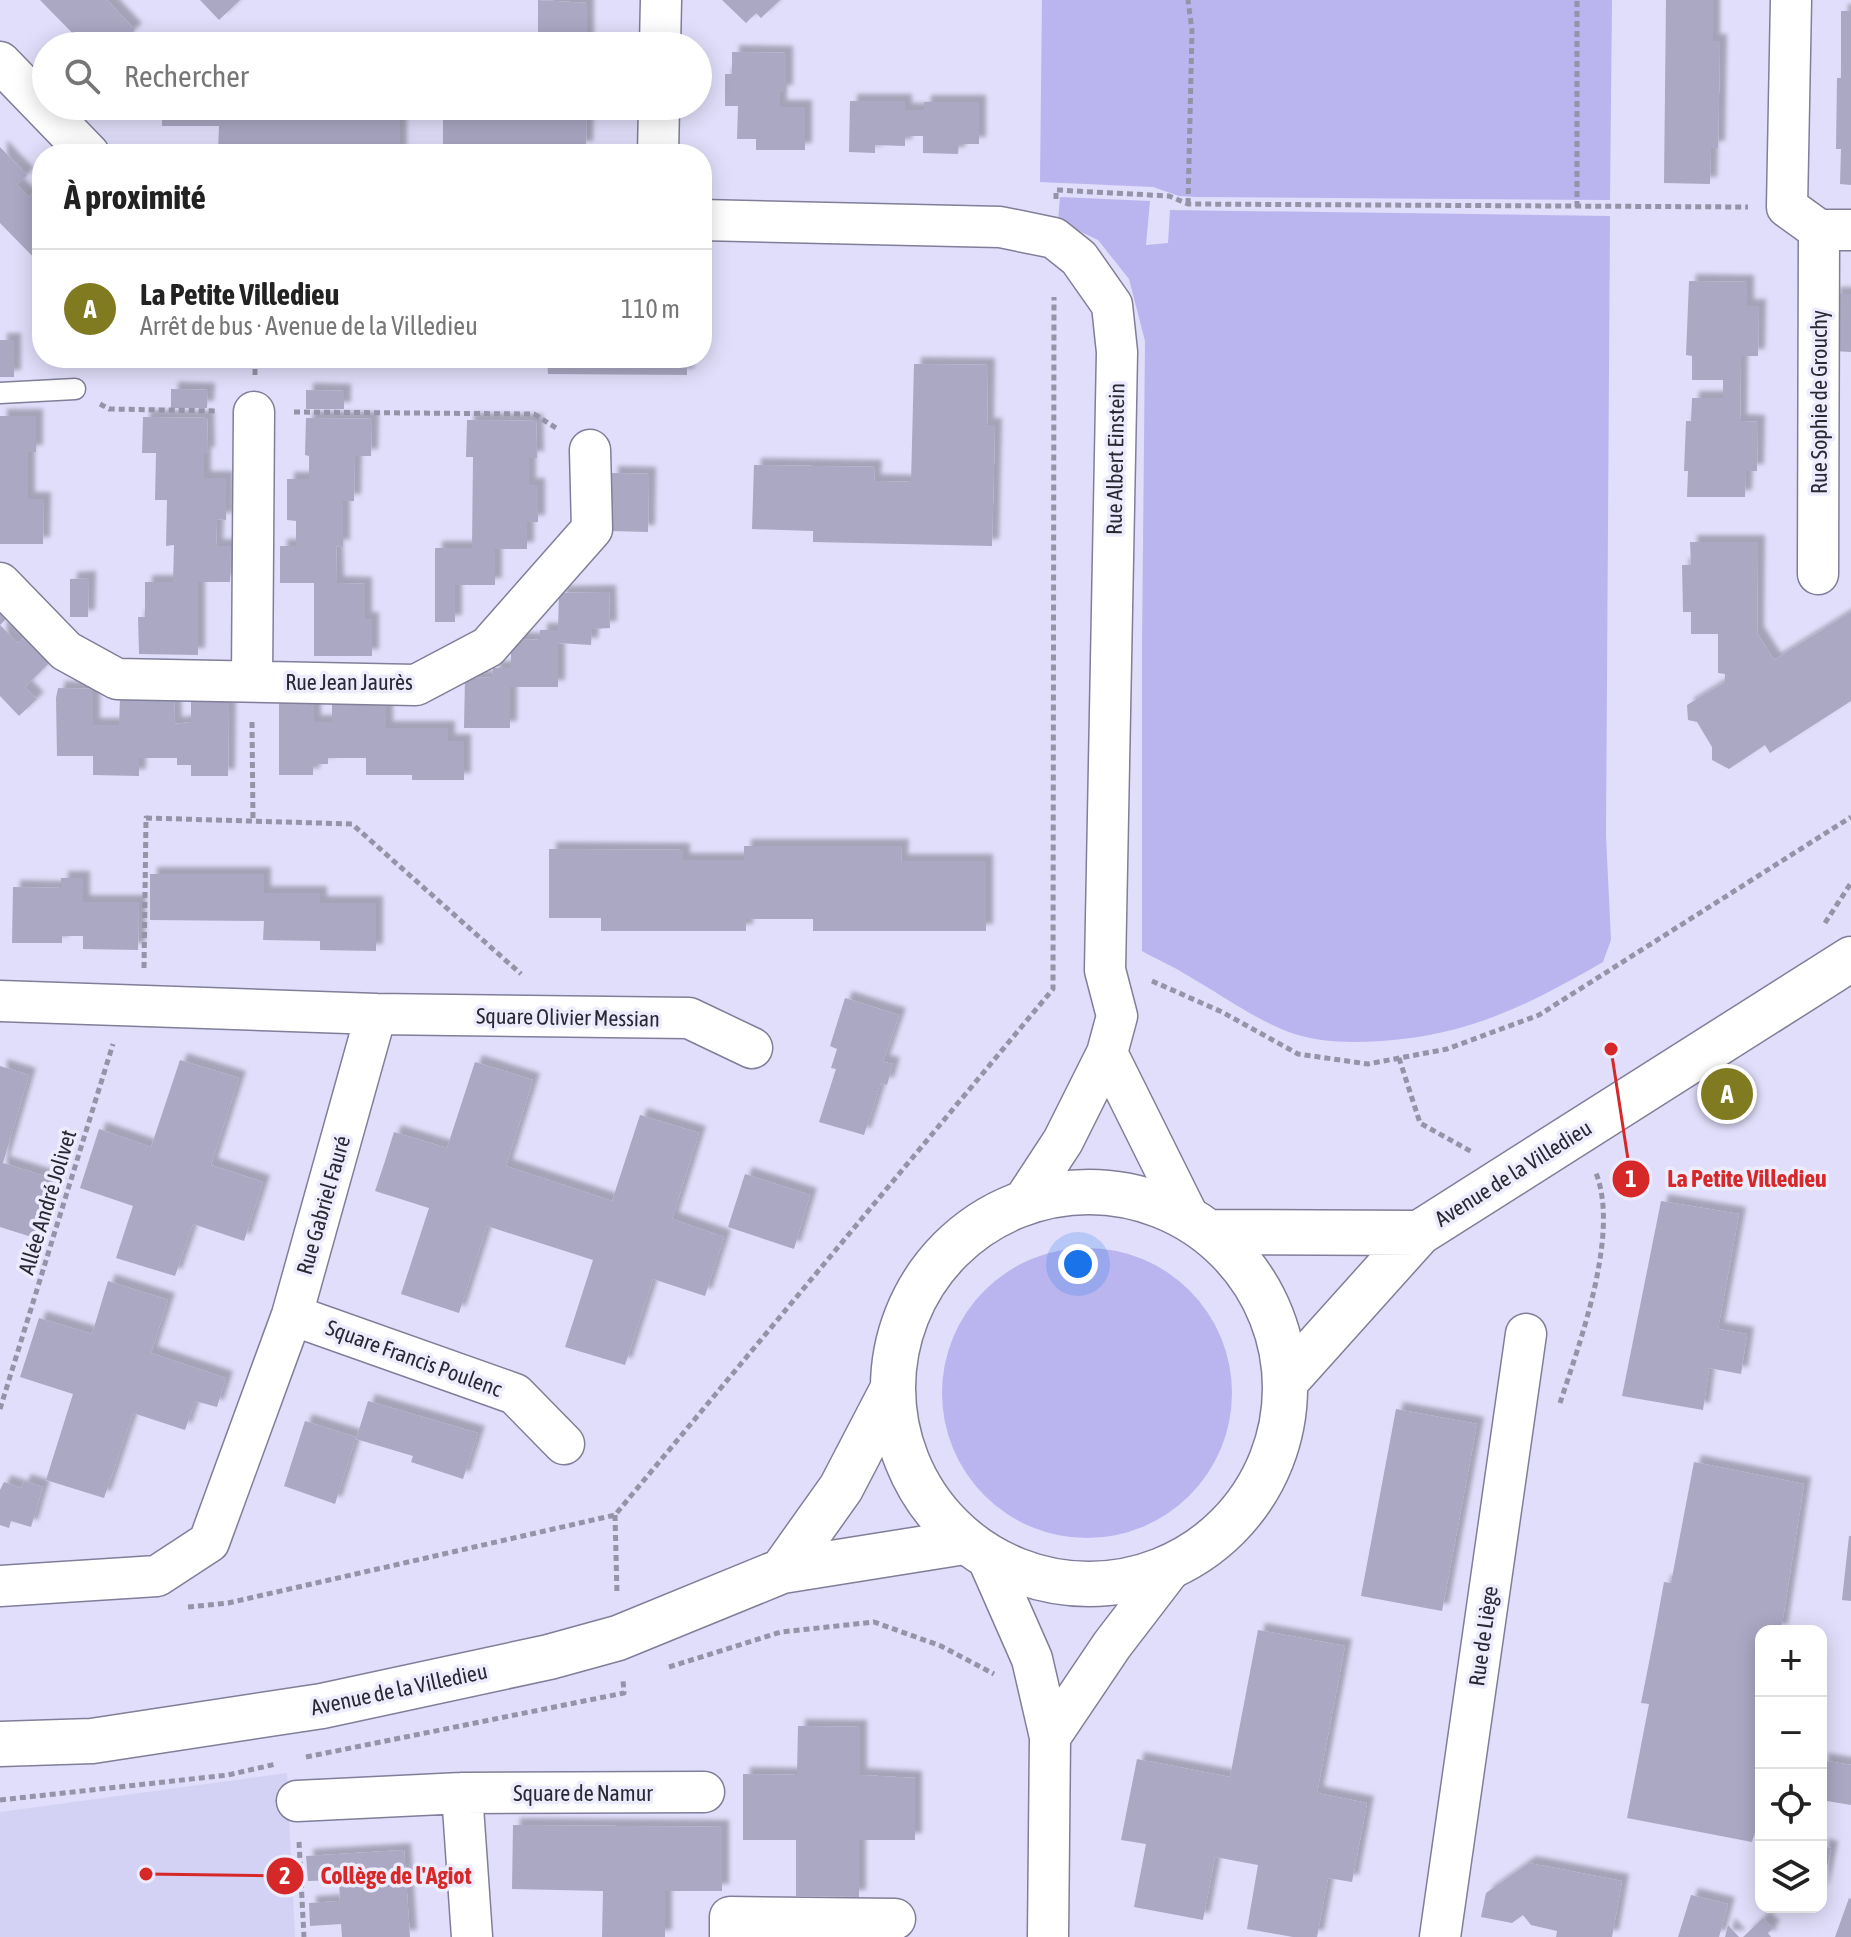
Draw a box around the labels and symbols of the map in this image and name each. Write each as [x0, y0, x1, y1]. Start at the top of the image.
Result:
street label: Rue Sophie de Grouchy [1806, 310, 1832, 494]
street label: Rue Albert Einstein [1101, 383, 1129, 535]
street label: Rue Jean Jaurès [285, 669, 413, 695]
street label: Square Olivier Messian [476, 1002, 660, 1032]
pin: A [1701, 1064, 1753, 1124]
street label: Avenue de la Villedieu [1430, 1114, 1596, 1232]
street label: Allée André Jolivet [13, 1127, 81, 1277]
street label: Rue Gabriel Fauré [291, 1133, 355, 1277]
callout: La Petite Villedieu [1611, 1155, 1843, 1203]
text: 1 [1625, 1165, 1637, 1192]
text: La Petite Villedieu [1667, 1165, 1827, 1192]
your location [1058, 1244, 1098, 1284]
street label: Square Francis Poulenc [322, 1314, 506, 1402]
street label: Rue de Liège [1463, 1584, 1503, 1688]
street label: Avenue de la Villedieu [308, 1658, 490, 1720]
street label: Square de Namur [513, 1780, 653, 1806]
callout: Collège de l'Agiot [265, 1852, 488, 1900]
text: 2 [279, 1862, 291, 1889]
text: Collège de l'Agiot [320, 1862, 472, 1889]

